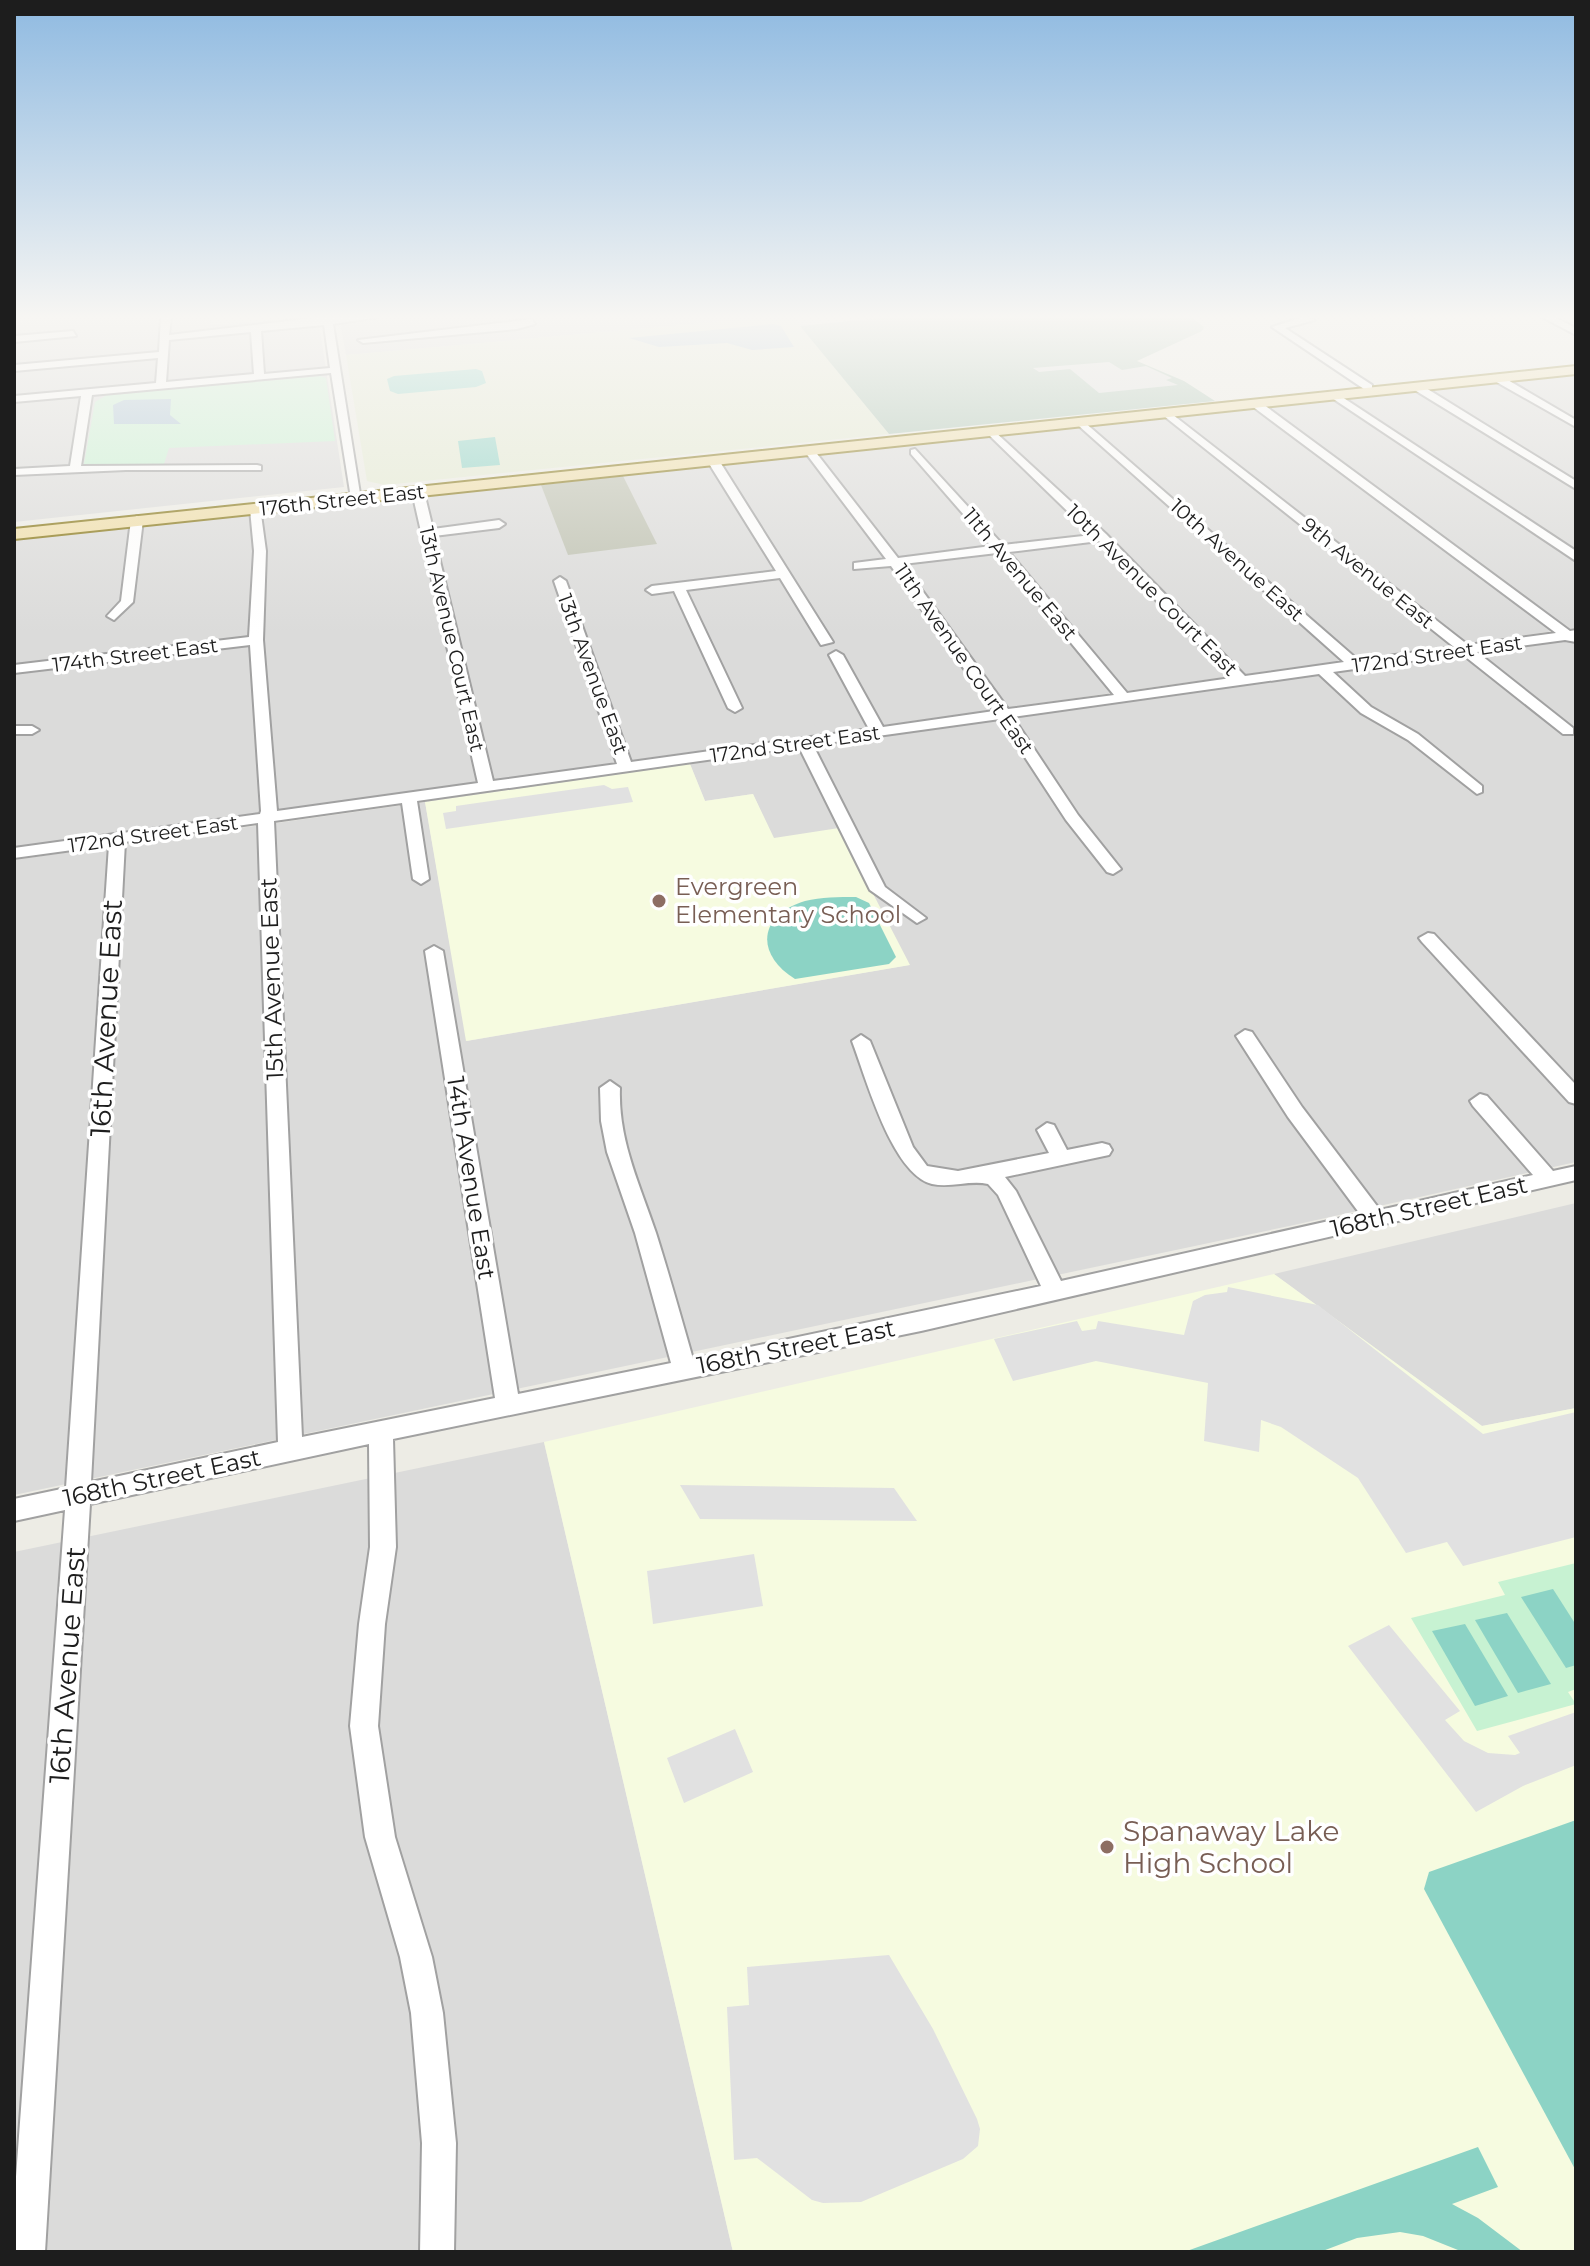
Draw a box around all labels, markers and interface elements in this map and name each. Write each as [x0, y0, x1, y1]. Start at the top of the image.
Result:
street label: 176th Street East [258, 479, 426, 521]
street label: 10th Avenue East [1165, 494, 1309, 626]
street label: 10th Avenue Court East [1061, 499, 1243, 681]
street label: 11th Avenue East [958, 503, 1082, 645]
street label: 9th Avenue East [1297, 512, 1439, 634]
street label: 13th Avenue Court East [414, 524, 490, 754]
street label: 11th Avenue Court East [889, 559, 1039, 759]
street label: 13th Avenue East [553, 590, 633, 758]
street label: 172nd Street East [1351, 630, 1523, 678]
street label: 174th Street East [51, 633, 219, 677]
street label: 172nd Street East [709, 720, 881, 768]
street label: 172nd Street East [67, 810, 239, 858]
place label: Evergreen Elementary School [675, 872, 901, 929]
street label: 15th Avenue East [253, 877, 290, 1081]
marker: Evergreen Elementary School [650, 892, 668, 910]
street label: 16th Avenue East [83, 898, 129, 1138]
street label: 14th Avenue East [441, 1074, 502, 1282]
street label: 168th Street East [1328, 1170, 1530, 1243]
street label: 168th Street East [694, 1313, 898, 1380]
street label: 168th Street East [60, 1442, 264, 1513]
street label: 16th Avenue East [42, 1545, 92, 1785]
place label: Spanaway Lake High School [1123, 1814, 1339, 1880]
marker: Spanaway Lake High School [1098, 1838, 1116, 1856]

